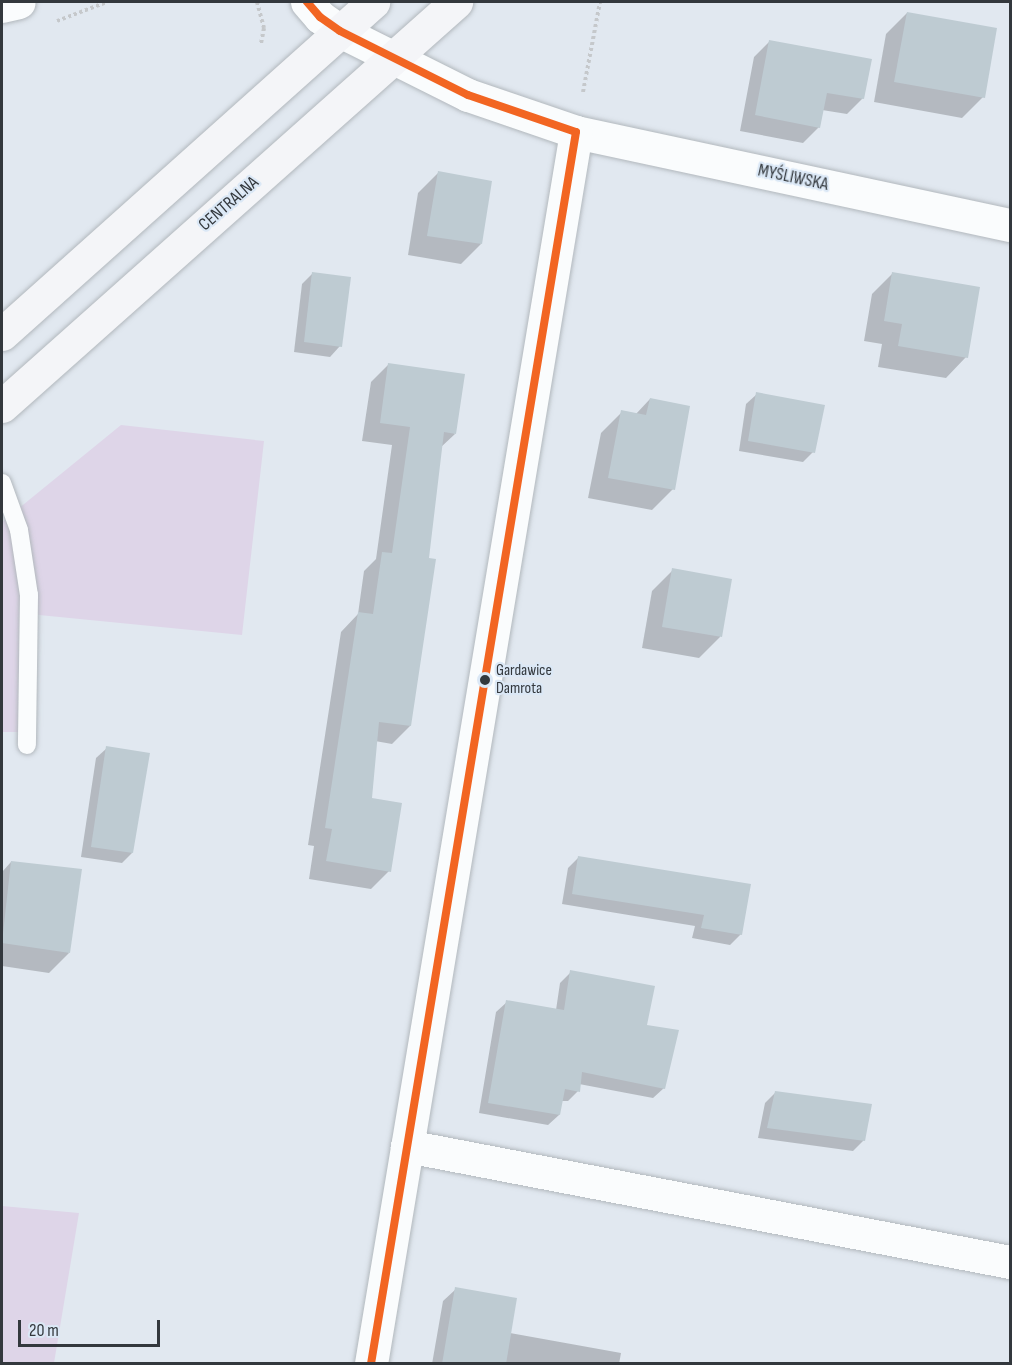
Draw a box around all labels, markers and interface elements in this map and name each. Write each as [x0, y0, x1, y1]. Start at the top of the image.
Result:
street label: MYŚLIWSKA [756, 160, 830, 196]
street label: CENTRALNA [195, 172, 263, 236]
place label: Gardawice Damrota [496, 661, 552, 699]
marker: Gardawice Damrota [479, 674, 491, 686]
scale bar [21, 1308, 164, 1346]
text: 20 m [29, 1320, 59, 1341]

